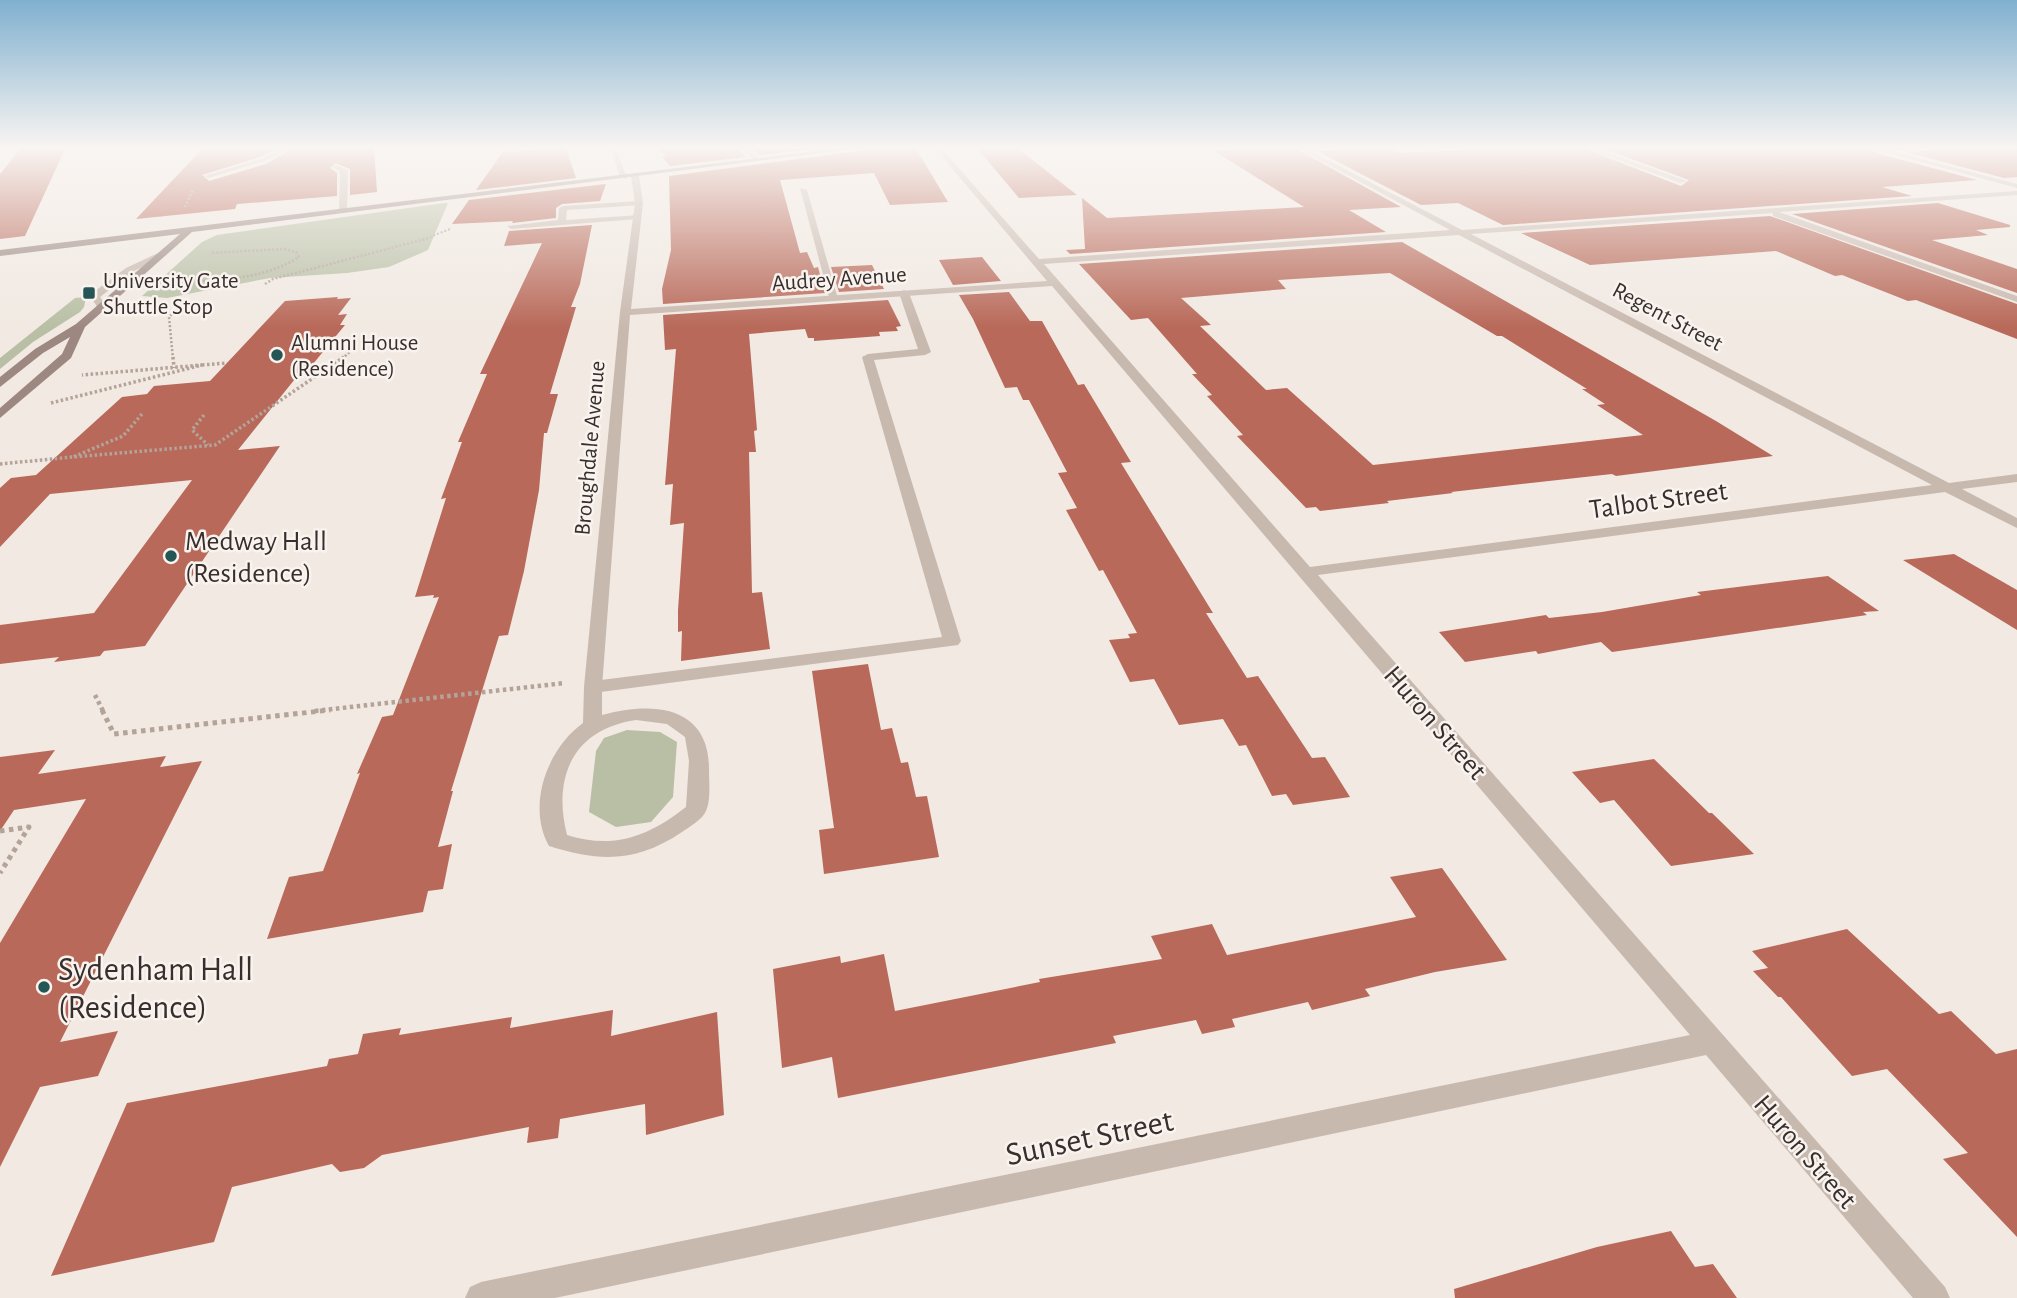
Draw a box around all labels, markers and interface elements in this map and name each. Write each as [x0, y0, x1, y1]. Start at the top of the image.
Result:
street label: Audrey Avenue [771, 263, 907, 296]
place label: University Gate Shuttle Stop [103, 270, 239, 319]
street label: Regent Street [1608, 279, 1727, 356]
marker: University Gate Shuttle Stop [81, 285, 97, 301]
place label: Alumni House (Residence) [291, 332, 418, 381]
marker: Alumni House (Residence) [269, 347, 285, 363]
street label: Broughdale Avenue [571, 360, 610, 536]
street label: Talbot Street [1587, 477, 1729, 525]
place label: Medway Hall (Residence) [185, 528, 327, 588]
marker: Medway Hall (Residence) [163, 548, 179, 564]
street label: Huron Street [1378, 661, 1491, 786]
place label: Sydenham Hall (Residence) [58, 954, 253, 1025]
marker: Sydenham Hall (Residence) [36, 979, 52, 995]
street label: Huron Street [1748, 1090, 1861, 1215]
street label: Sunset Street [1003, 1105, 1177, 1172]

